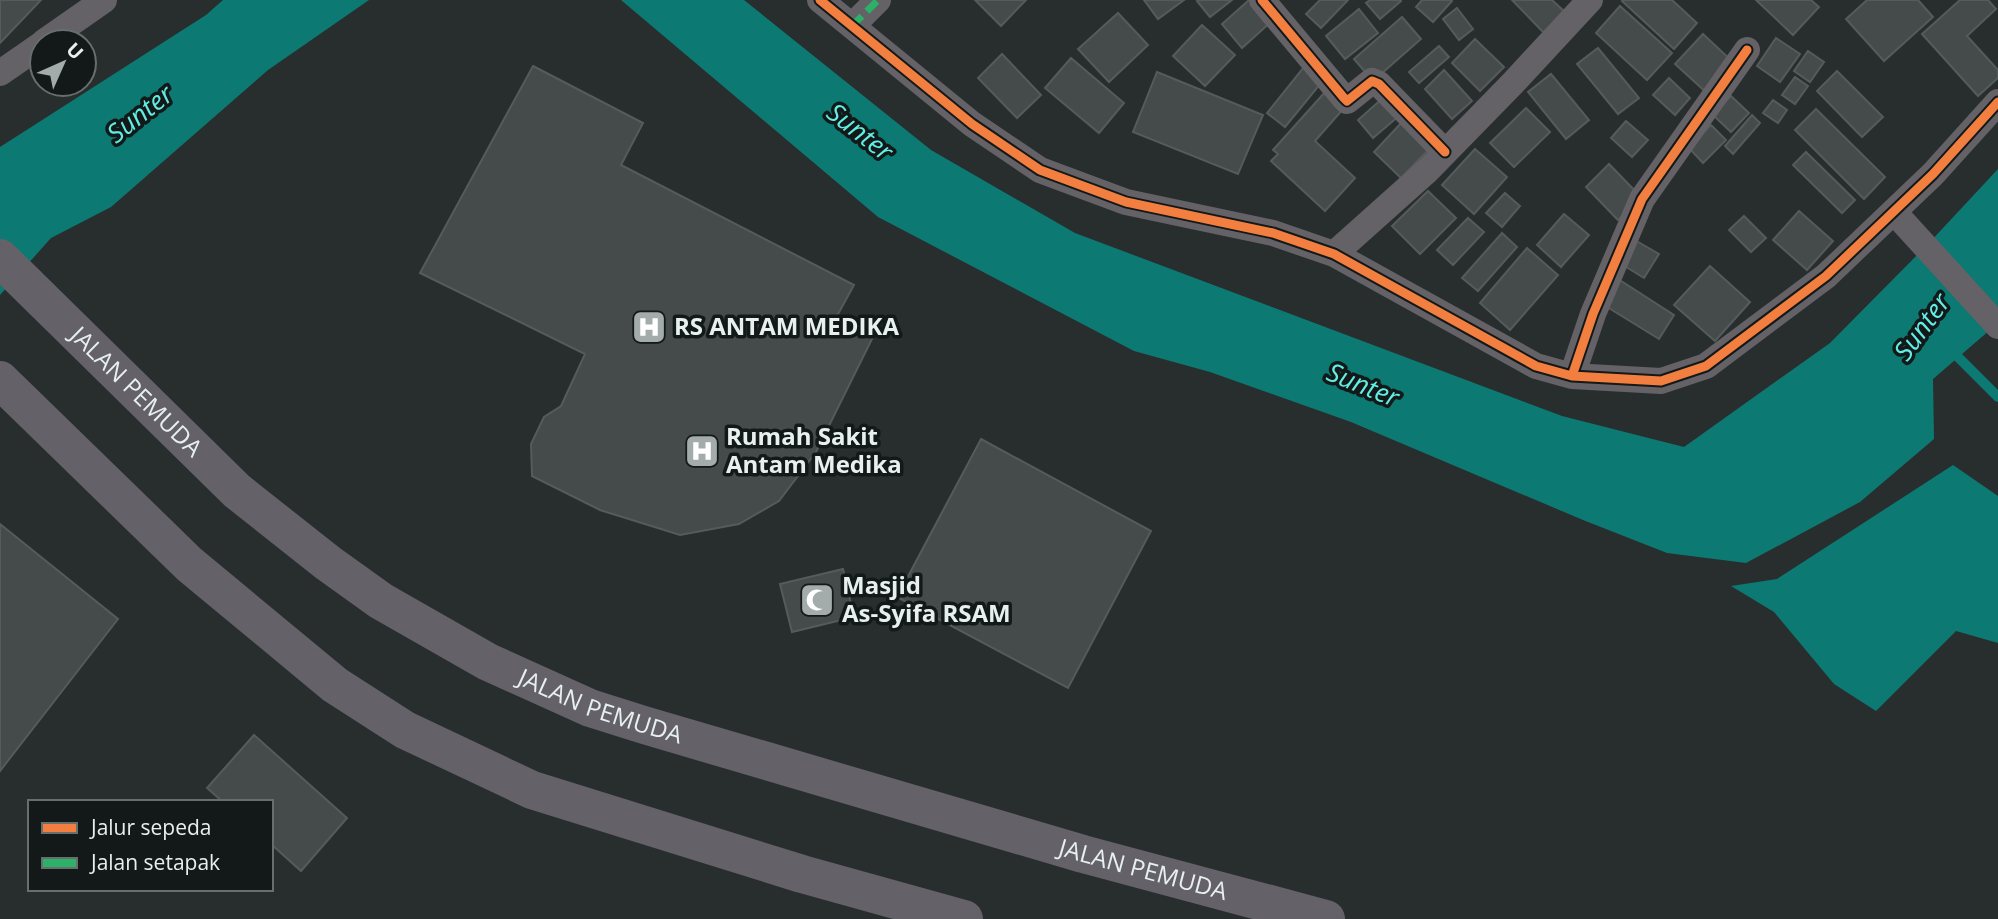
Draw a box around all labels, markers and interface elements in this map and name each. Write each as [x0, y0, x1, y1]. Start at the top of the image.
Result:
north arrow [28, 28, 98, 98]
text: U [61, 37, 89, 65]
water label: Sunter [99, 75, 181, 150]
water label: Sunter [820, 94, 903, 170]
water label: Sunter [1885, 284, 1959, 367]
hospital icon: RS ANTAM MEDIKA [630, 308, 668, 346]
place label: RS ANTAM MEDIKA [674, 309, 899, 342]
street label: JALAN PEMUDA [63, 317, 211, 464]
water label: Sunter [1322, 353, 1406, 415]
place label: Rumah Sakit Antam Medika [726, 419, 902, 480]
hospital icon: Rumah Sakit Antam Medika [683, 432, 721, 470]
place label: Masjid As-Syifa RSAM [842, 568, 1011, 629]
mosque icon: Masjid As-Syifa RSAM [798, 581, 836, 619]
street label: JALAN PEMUDA [512, 659, 688, 751]
legend [28, 800, 273, 891]
text: Jalur sepeda [89, 813, 211, 841]
street label: JALAN PEMUDA [1053, 829, 1232, 907]
text: Jalan setapak [89, 848, 220, 876]

